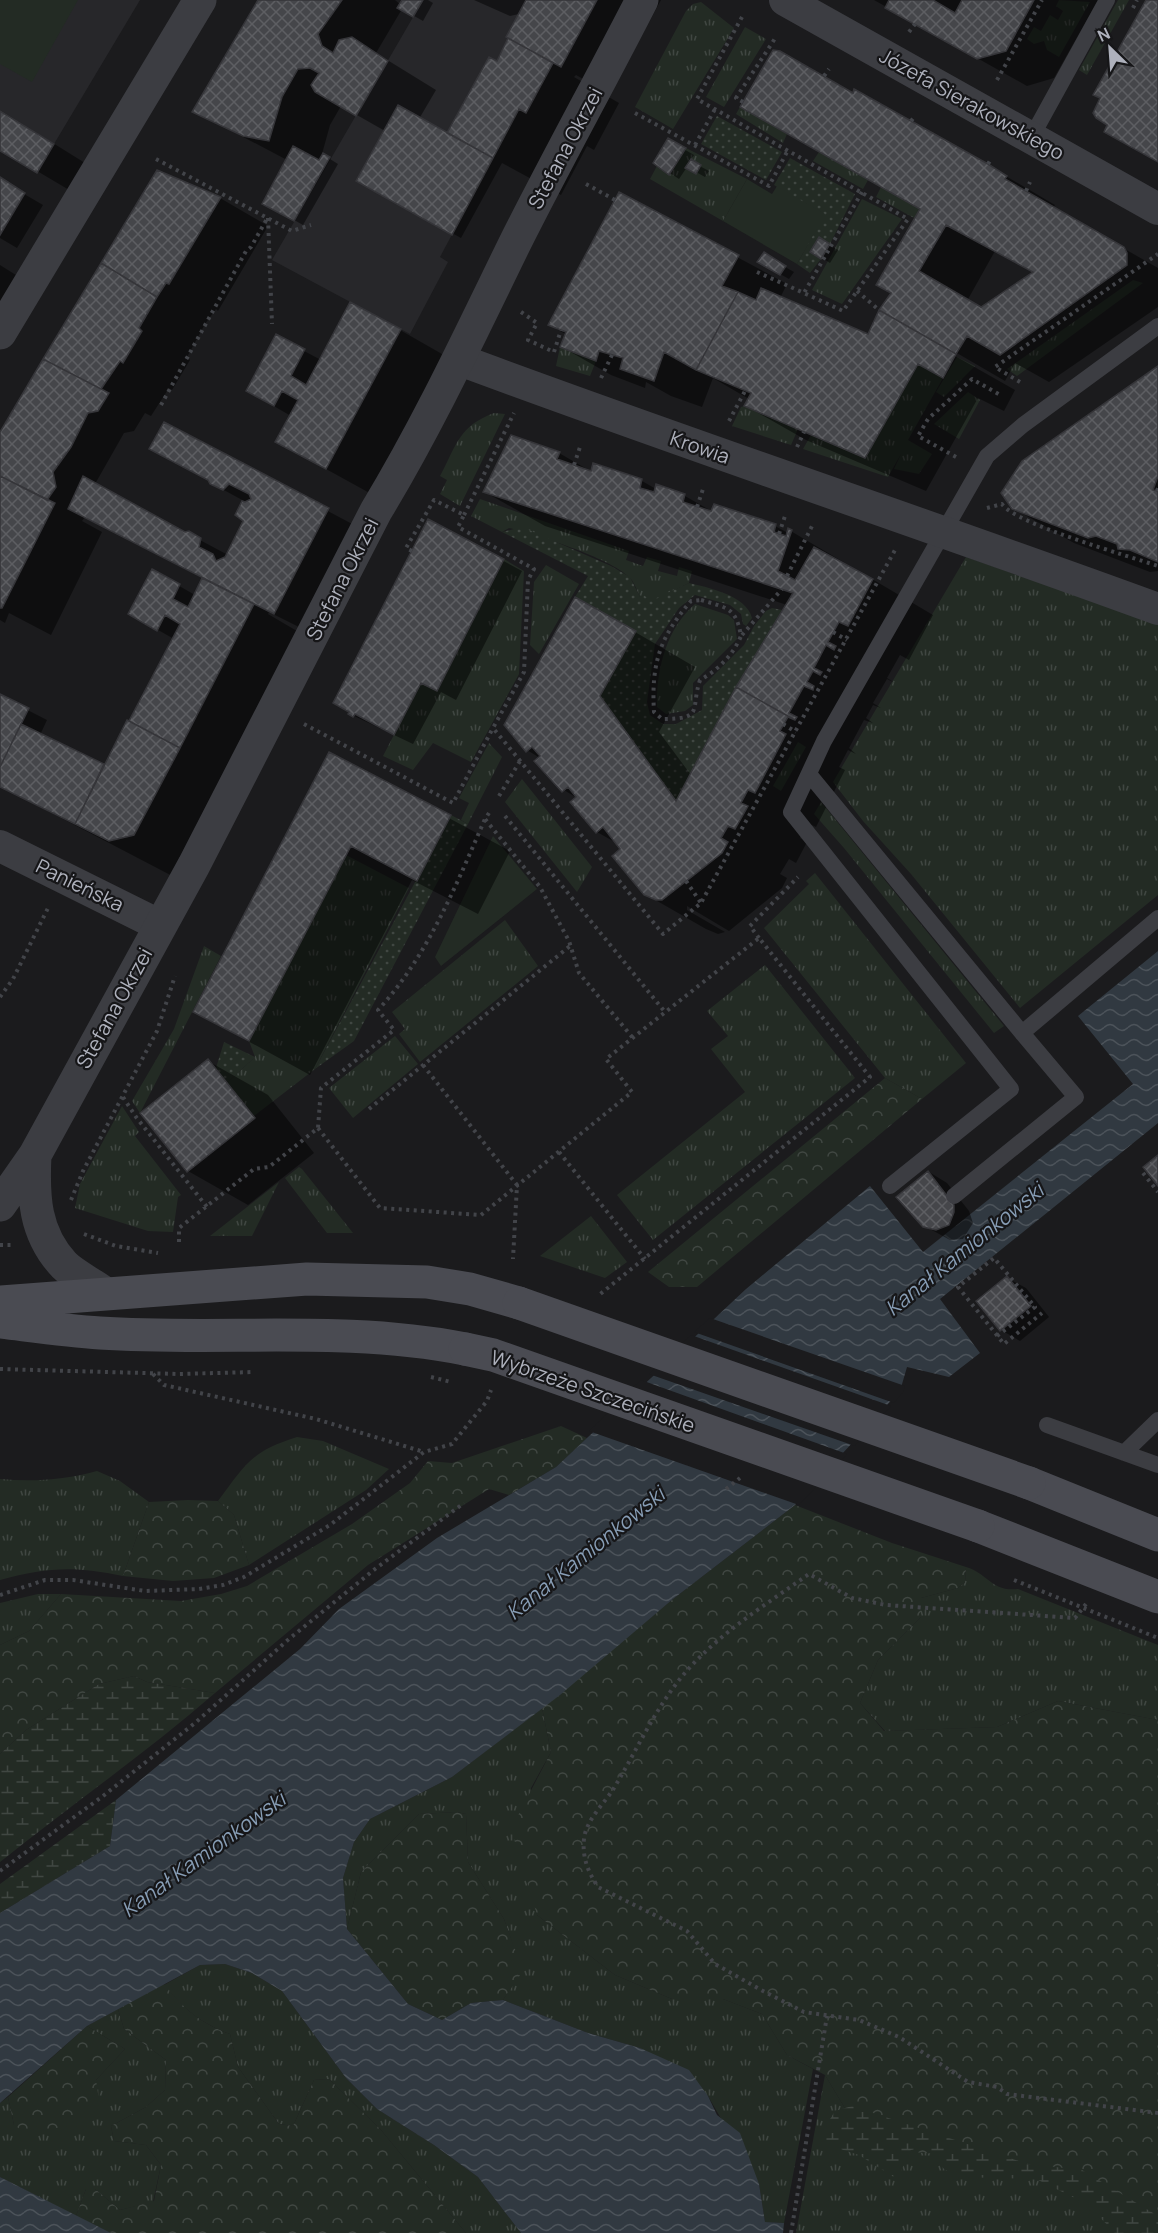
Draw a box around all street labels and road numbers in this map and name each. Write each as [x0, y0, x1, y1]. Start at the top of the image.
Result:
street label: Józefa Sierakowskiego [875, 42, 1069, 166]
street label: Stefana Okrzei [522, 82, 608, 214]
street label: Krowia [667, 424, 733, 470]
street label: Stefana Okrzei [299, 513, 385, 645]
street label: Panieńska [32, 852, 128, 918]
street label: Stefana Okrzei [70, 943, 158, 1073]
street label: Wybrzeże Szczecińskie [487, 1343, 699, 1439]

